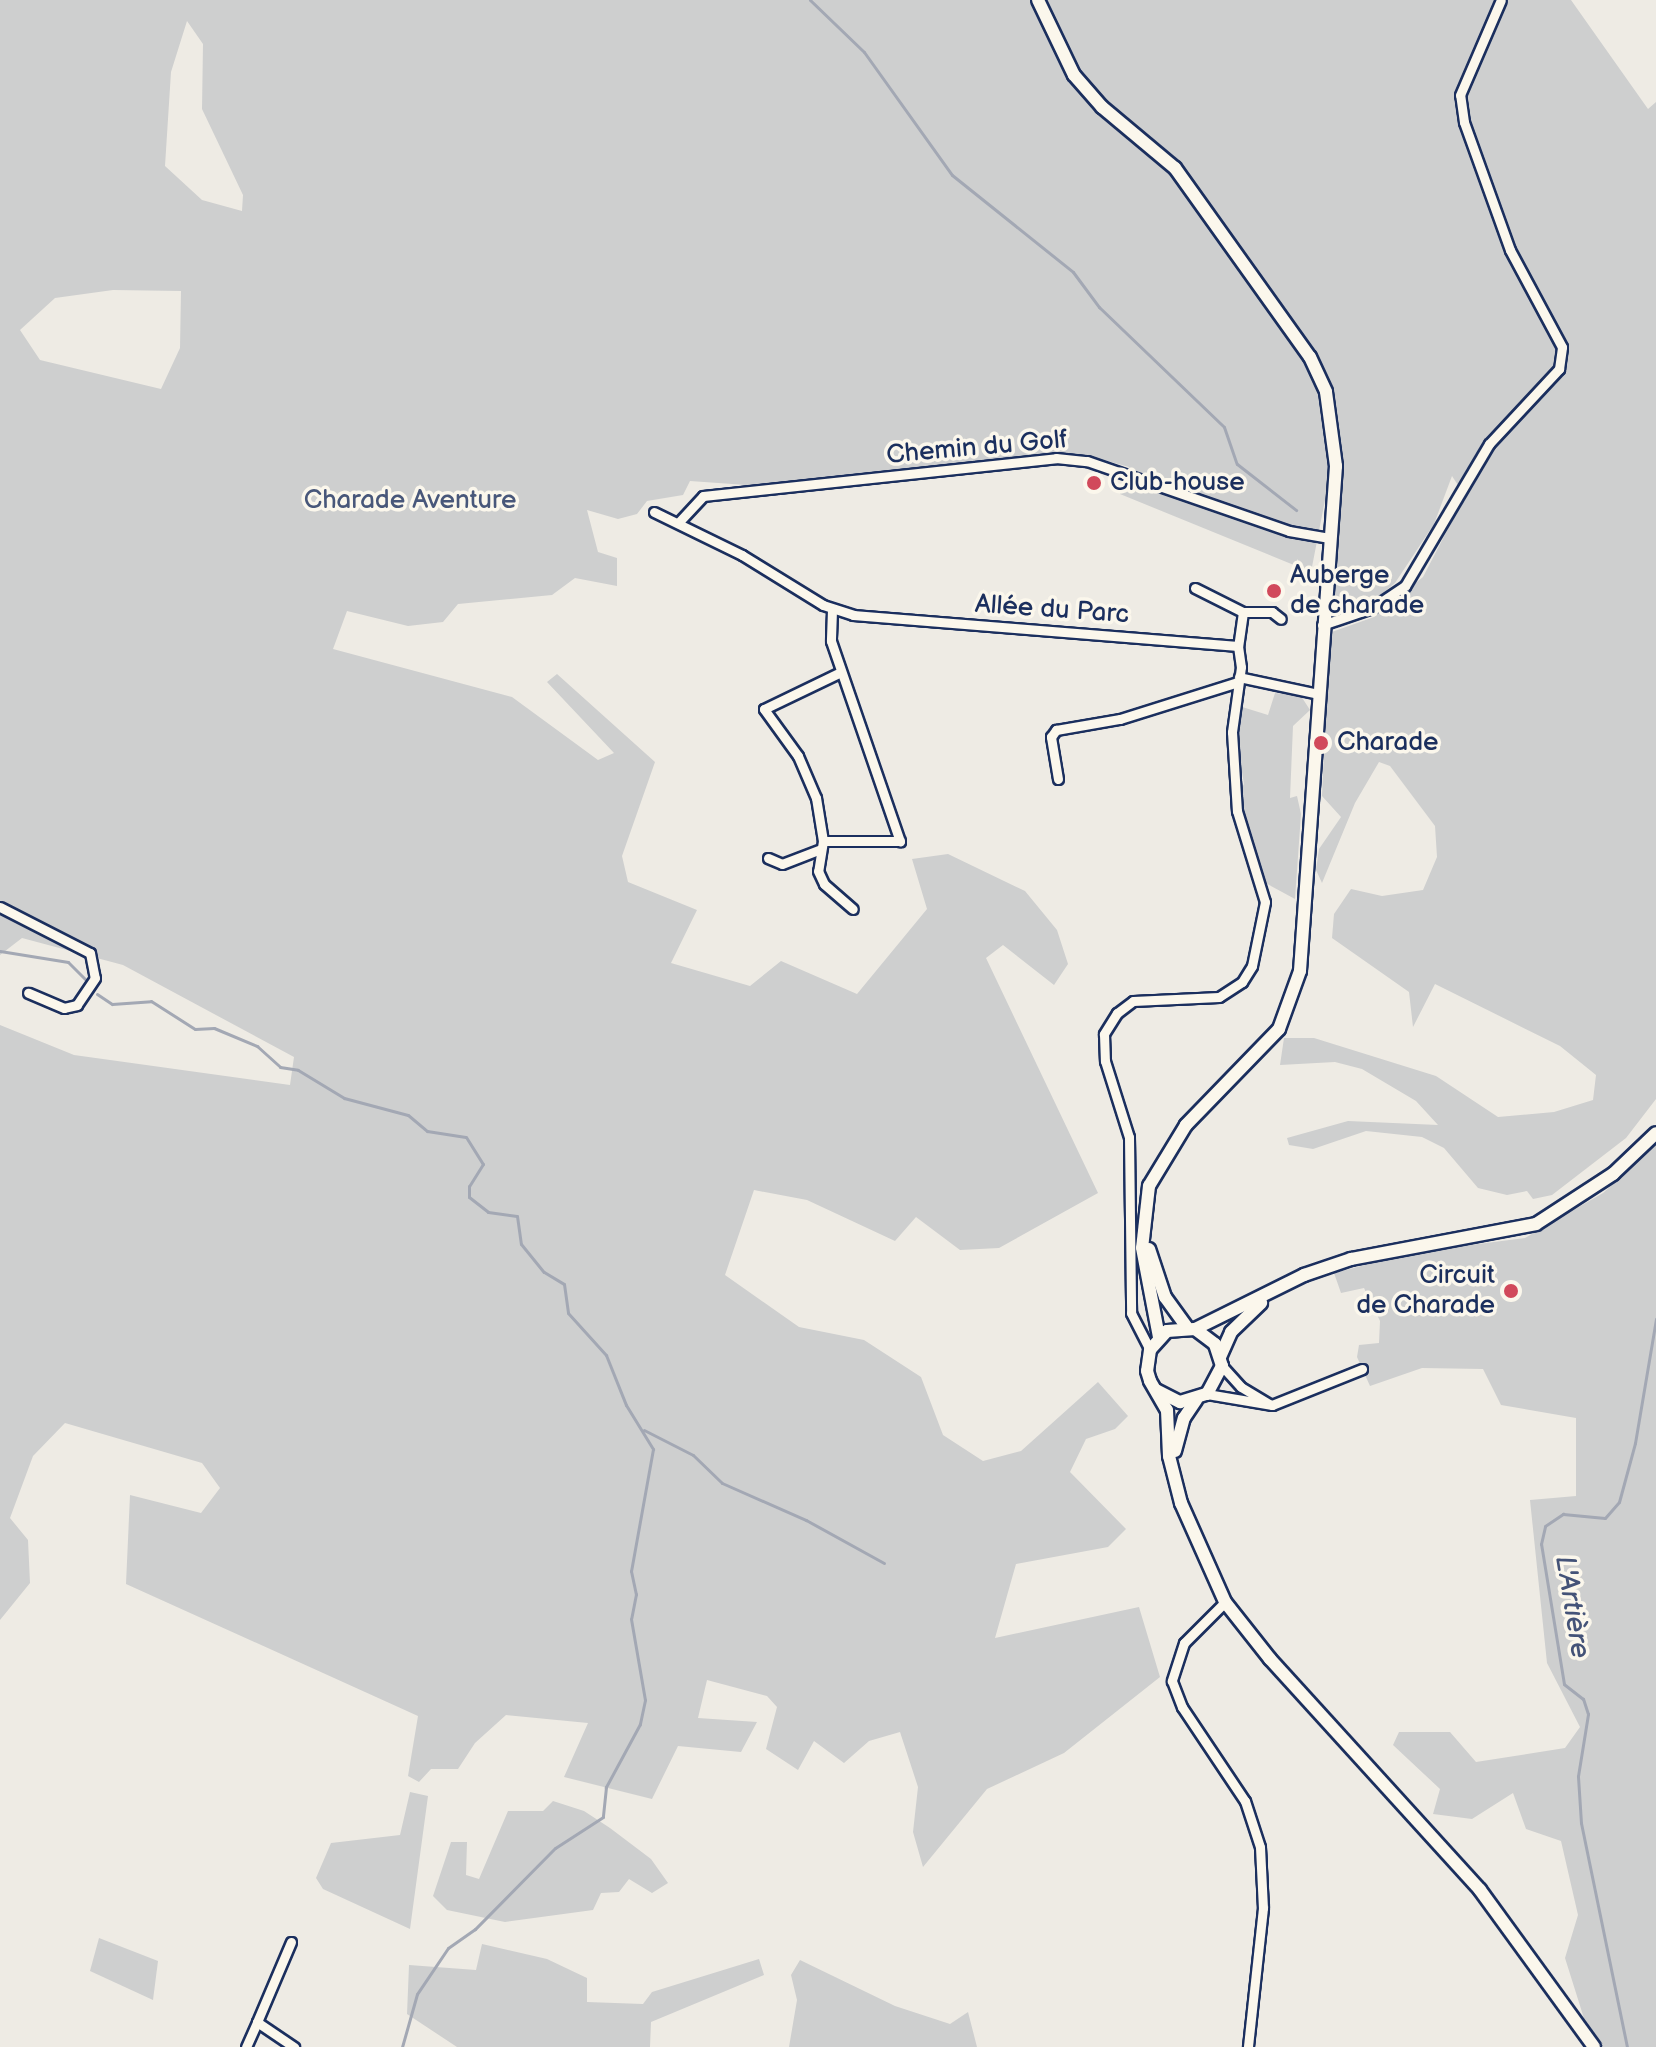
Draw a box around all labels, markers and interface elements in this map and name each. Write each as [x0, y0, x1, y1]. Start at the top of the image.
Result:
street label: Chemin du Golf [885, 425, 1069, 471]
place label: Club-house [1110, 467, 1245, 499]
marker: Club-house [1085, 474, 1103, 492]
park label: Charade Aventure [304, 485, 516, 517]
place label: Auberge de charade [1290, 560, 1424, 622]
marker: Auberge de charade [1265, 582, 1283, 600]
street label: Allée du Parc [974, 589, 1130, 631]
place label: Charade [1337, 727, 1438, 759]
marker: Charade [1312, 734, 1330, 752]
place label: Circuit de Charade [1356, 1260, 1495, 1322]
marker: Circuit de Charade [1502, 1282, 1520, 1300]
water label: L'Artière [1547, 1553, 1597, 1661]

